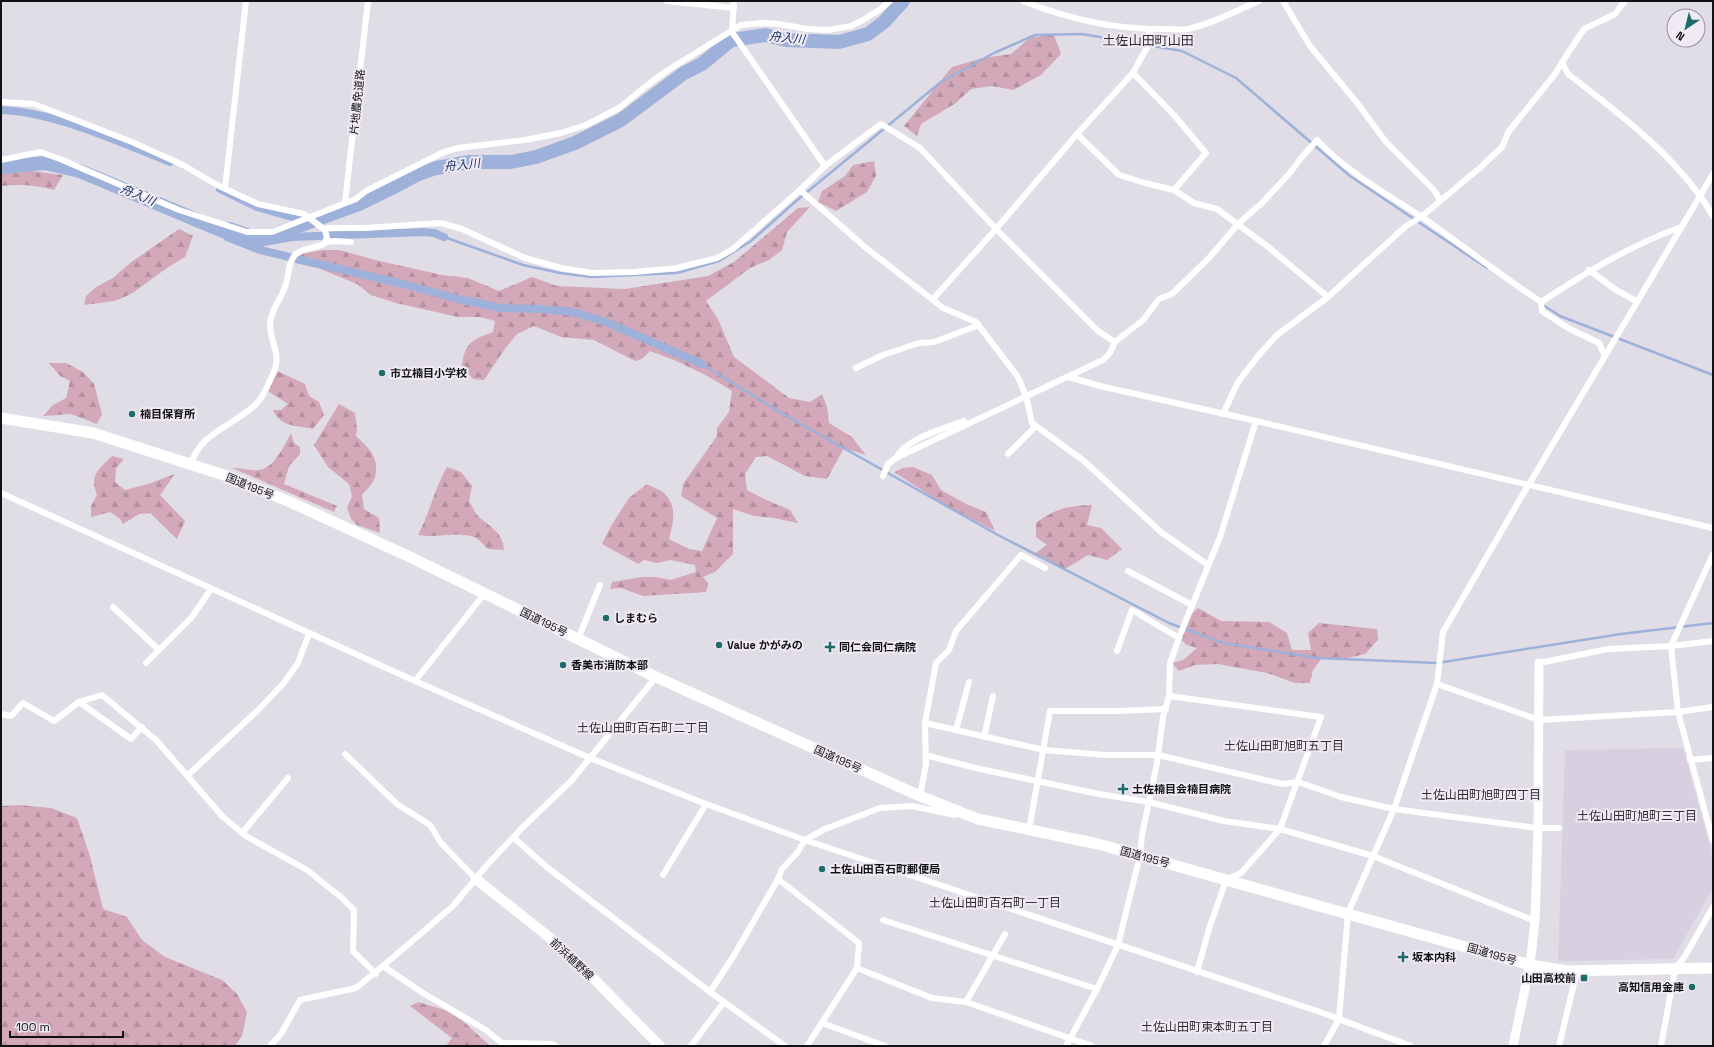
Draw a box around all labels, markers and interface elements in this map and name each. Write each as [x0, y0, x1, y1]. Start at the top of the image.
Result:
north arrow [1666, 8, 1706, 48]
water label: 舟入川 [768, 28, 808, 48]
text: N [1673, 28, 1687, 44]
district label: 土佐山田町山田 [1102, 32, 1194, 49]
street label: 片地農免道路 [347, 68, 367, 136]
water label: 舟入川 [443, 155, 483, 175]
water label: 舟入川 [118, 181, 160, 210]
place label: 市立楠目小学校 [390, 366, 467, 380]
marker: 市立楠目小学校 [377, 368, 387, 378]
place label: 楠目保育所 [140, 407, 195, 421]
marker: 楠目保育所 [127, 409, 137, 419]
street label: 国道195号 [224, 470, 276, 502]
street label: 国道195号 [518, 605, 570, 639]
place label: しまむら [614, 611, 658, 625]
marker: しまむら [601, 613, 611, 623]
place label: Value かがみの [727, 638, 803, 652]
marker: Value かがみの [714, 640, 724, 650]
place label: 同仁会同仁病院 [839, 640, 916, 654]
marker: 同仁会同仁病院 [824, 641, 836, 653]
place label: 香美市消防本部 [571, 658, 648, 672]
marker: 香美市消防本部 [558, 660, 568, 670]
district label: 土佐山田町百石町二丁目 [577, 720, 709, 736]
district label: 土佐山田町旭町五丁目 [1224, 738, 1344, 754]
street label: 国道195号 [812, 742, 864, 776]
place label: 土佐楠目会楠目病院 [1132, 782, 1231, 796]
marker: 土佐楠目会楠目病院 [1117, 783, 1129, 795]
district label: 土佐山田町旭町四丁目 [1421, 787, 1541, 803]
district label: 土佐山田町旭町三丁目 [1577, 808, 1697, 824]
street label: 国道195号 [1119, 844, 1171, 870]
place label: 土佐山田百石町郵便局 [830, 862, 940, 876]
marker: 土佐山田百石町郵便局 [817, 864, 827, 874]
district label: 土佐山田町百石町一丁目 [929, 895, 1061, 911]
street label: 前浜植野線 [547, 935, 597, 983]
street label: 国道195号 [1466, 940, 1518, 968]
place label: 坂本内科 [1412, 950, 1456, 964]
marker: 坂本内科 [1397, 951, 1409, 963]
place label: 山田高校前 [1521, 971, 1576, 985]
marker: 山田高校前 [1579, 973, 1589, 983]
place label: 高知信用金庫 [1618, 980, 1684, 994]
marker: 高知信用金庫 [1687, 982, 1697, 992]
scale bar [10, 1013, 123, 1039]
text: 100 m [16, 1019, 50, 1035]
district label: 土佐山田町東本町五丁目 [1141, 1019, 1273, 1035]

